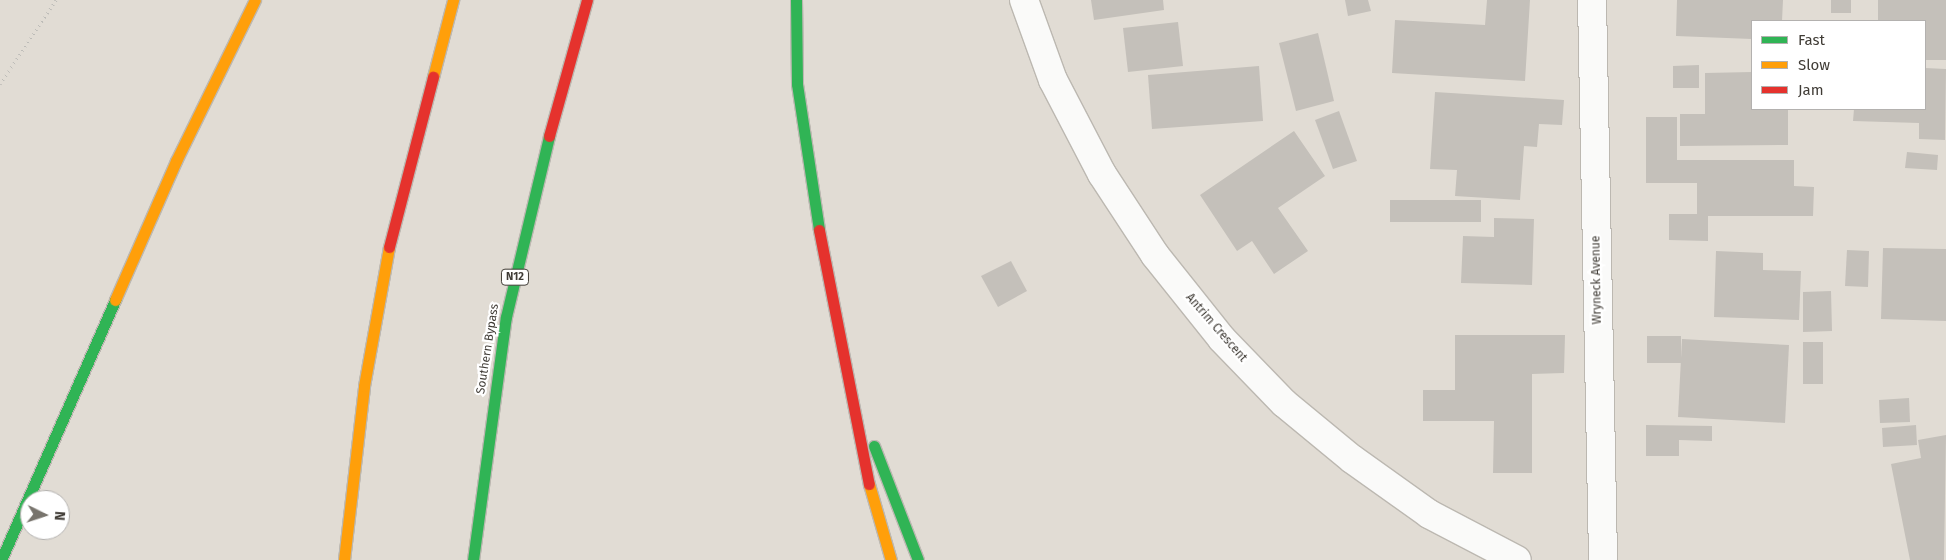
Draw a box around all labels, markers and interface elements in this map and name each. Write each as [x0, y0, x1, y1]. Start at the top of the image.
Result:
legend [1751, 20, 1926, 110]
text: Fast [1798, 31, 1825, 49]
text: Slow [1798, 56, 1830, 74]
text: Jam [1798, 81, 1824, 99]
street label: Wryneck Avenue [1589, 235, 1605, 325]
road number: N12 [500, 268, 530, 286]
street label: Antrim Crescent [1182, 291, 1250, 365]
street label: Southern Bypass [474, 303, 502, 395]
north arrow [20, 490, 70, 540]
text: N [51, 511, 68, 521]

